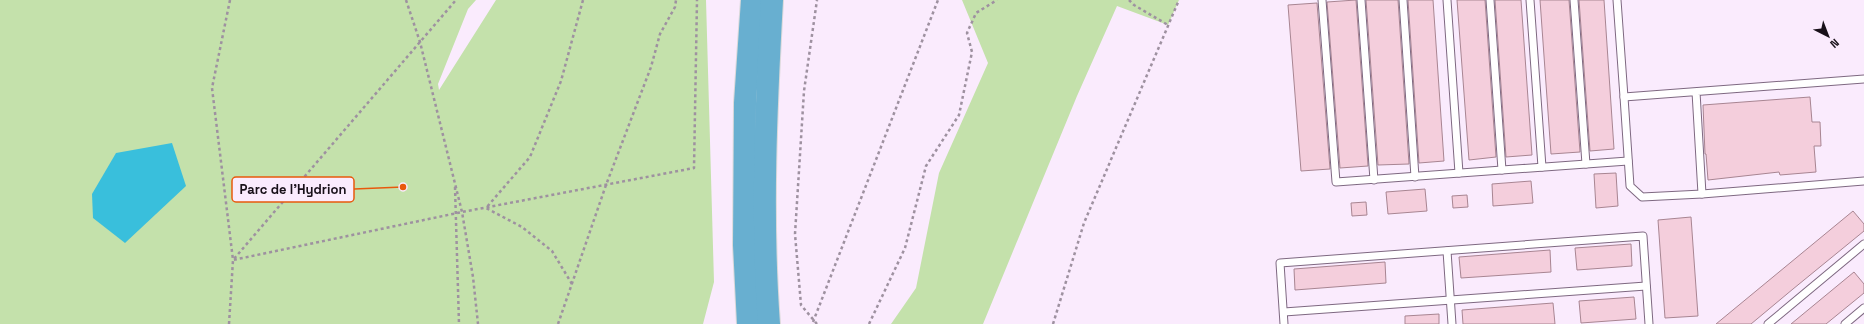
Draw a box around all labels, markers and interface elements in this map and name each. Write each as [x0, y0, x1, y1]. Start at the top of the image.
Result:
north arrow [1808, 16, 1848, 56]
text: N [1827, 36, 1842, 51]
callout: Parc de l'Hydrion [232, 177, 354, 202]
text: Parc de l'Hydrion [240, 181, 346, 198]

